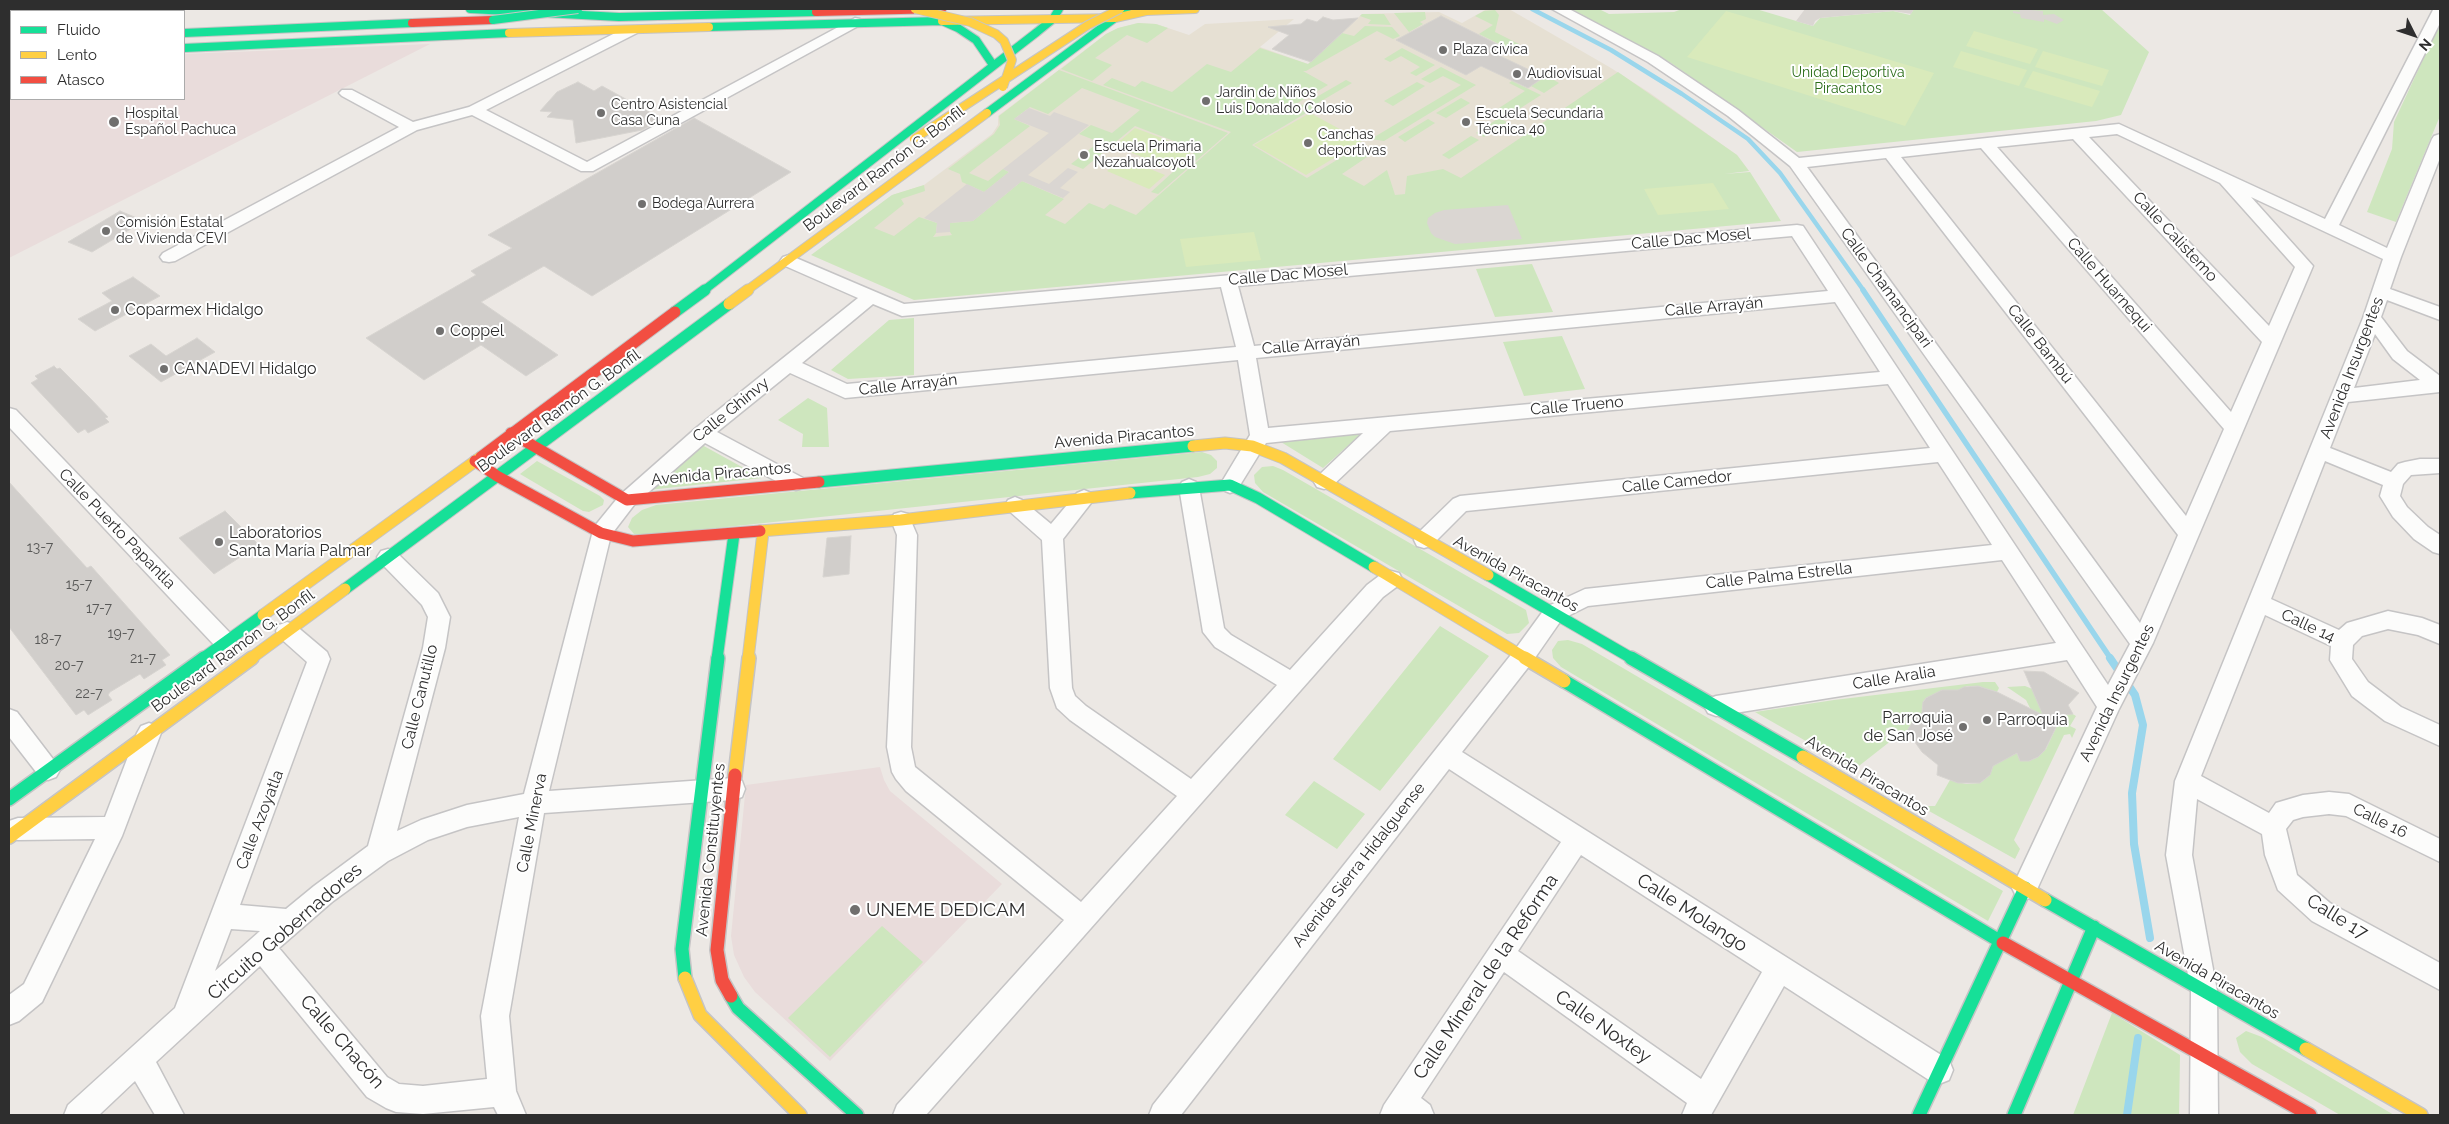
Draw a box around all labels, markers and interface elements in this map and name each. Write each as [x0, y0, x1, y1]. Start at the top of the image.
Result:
legend [10, 10, 185, 100]
north arrow [2389, 10, 2439, 60]
text: Fluido [57, 21, 100, 39]
text: N [2416, 36, 2435, 54]
place label: Plaza cívica [1453, 42, 1528, 58]
marker: Plaza cívica [1437, 44, 1449, 56]
text: Lento [57, 46, 97, 64]
park label: Unidad Deportiva Piracantos [1791, 65, 1905, 98]
place label: Audiovisual [1527, 66, 1601, 82]
marker: Audiovisual [1511, 68, 1523, 80]
text: Atasco [57, 71, 104, 89]
place label: Jardin de Niños Luis Donaldo Colosio [1216, 85, 1353, 118]
marker: Jardin de Niños Luis Donaldo Colosio [1200, 95, 1212, 107]
place label: Centro Asistencial Casa Cuna [611, 97, 727, 130]
street label: Boulevard Ramón G. Bonfil [800, 102, 968, 236]
place label: Hospital Español Pachuca [125, 106, 236, 138]
place label: Escuela Secundaria Técnica 40 [1476, 106, 1603, 138]
marker: Centro Asistencial Casa Cuna [595, 107, 607, 119]
marker: Hospital Español Pachuca [107, 115, 121, 129]
marker: Escuela Secundaria Técnica 40 [1460, 116, 1472, 128]
place label: Canchas deportivas [1318, 127, 1386, 160]
marker: Canchas deportivas [1302, 137, 1314, 149]
place label: Escuela Primaria Nezahualcoyotl [1094, 139, 1201, 172]
marker: Escuela Primaria Nezahualcoyotl [1078, 149, 1090, 161]
street label: Calle Calistemo [2128, 188, 2222, 286]
place label: Bodega Aurrera [652, 196, 754, 212]
marker: Bodega Aurrera [636, 198, 648, 210]
place label: Comisión Estatal de Vivienda CEVI [116, 215, 227, 248]
street label: Calle Dac Mosel [1631, 224, 1751, 254]
street label: Calle Chamancipari [1836, 224, 1936, 352]
marker: Comisión Estatal de Vivienda CEVI [100, 225, 112, 237]
street label: Calle Huarnequi [2063, 234, 2155, 336]
street label: Calle Dac Mosel [1228, 260, 1348, 290]
street label: Calle Arrayán [1664, 293, 1764, 321]
street label: Avenida Insurgentes [2316, 294, 2388, 442]
place label: Coparmex Hidalgo [125, 300, 263, 320]
street label: Calle Bambú [2003, 301, 2077, 387]
marker: Coparmex Hidalgo [109, 304, 121, 316]
place label: Coppel [450, 321, 504, 341]
marker: Coppel [434, 325, 446, 337]
street label: Calle Arrayán [1261, 331, 1361, 359]
street label: Boulevard Ramón G. Bonfil [474, 345, 644, 477]
place label: CANADEVI Hidalgo [174, 359, 317, 379]
marker: CANADEVI Hidalgo [158, 363, 170, 375]
street label: Calle Arrayán [858, 370, 958, 400]
street label: Calle Ghinvy [689, 373, 773, 447]
street label: Calle Trueno [1530, 392, 1624, 420]
street label: Avenida Piracantos [1053, 421, 1195, 453]
street label: Avenida Piracantos [650, 458, 792, 490]
street label: Calle Puerto Papantla [55, 465, 179, 593]
street label: Calle Camedor [1621, 467, 1733, 497]
place label: Laboratorios Santa María Palmar [229, 523, 371, 561]
street label: Avenida Piracantos [1450, 532, 1582, 616]
marker: Laboratorios Santa María Palmar [213, 536, 225, 548]
house number: 13-7 [27, 540, 53, 556]
street label: Calle Palma Estrella [1705, 559, 1853, 593]
house number: 15-7 [66, 577, 92, 593]
street label: Boulevard Ramón G. Bonfil [148, 585, 318, 717]
house number: 17-7 [86, 601, 112, 617]
street label: Calle 14 [2278, 605, 2338, 647]
street label: Avenida Insurgentes [2075, 621, 2159, 765]
house number: 19-7 [107, 626, 135, 642]
house number: 18-7 [34, 632, 62, 648]
street label: Calle Canutillo [398, 643, 442, 751]
house number: 21-7 [130, 651, 156, 667]
house number: 20-7 [55, 658, 83, 674]
street label: Calle Aralia [1851, 662, 1937, 694]
house number: 22-7 [75, 686, 103, 702]
place label: Parroquia de San José [1864, 708, 1953, 746]
place label: Parroquia [1997, 710, 2068, 730]
marker: Parroquia [1981, 714, 1993, 726]
marker: Parroquia de San José [1957, 721, 1969, 733]
street label: Avenida Piracantos [1802, 732, 1932, 820]
street label: Avenida Constituyentes [692, 762, 730, 938]
street label: Calle Azoyatla [232, 767, 288, 873]
street label: Calle Minerva [513, 772, 551, 874]
street label: Avenida Sierra Hidalguense [1289, 779, 1429, 951]
street label: Calle 16 [2350, 800, 2410, 842]
street label: Circuito Gobernadores [203, 859, 367, 1005]
street label: Calle Molango [1632, 869, 1752, 957]
street label: Calle Mineral de la Reforma [1409, 870, 1563, 1084]
street label: Calle 17 [2302, 889, 2372, 945]
place label: UNEME DEDICAM [866, 899, 1025, 921]
marker: UNEME DEDICAM [848, 903, 862, 917]
street label: Avenida Piracantos [2151, 937, 2283, 1023]
street label: Calle Noxtey [1551, 986, 1655, 1068]
street label: Calle Chacón [295, 990, 389, 1094]

